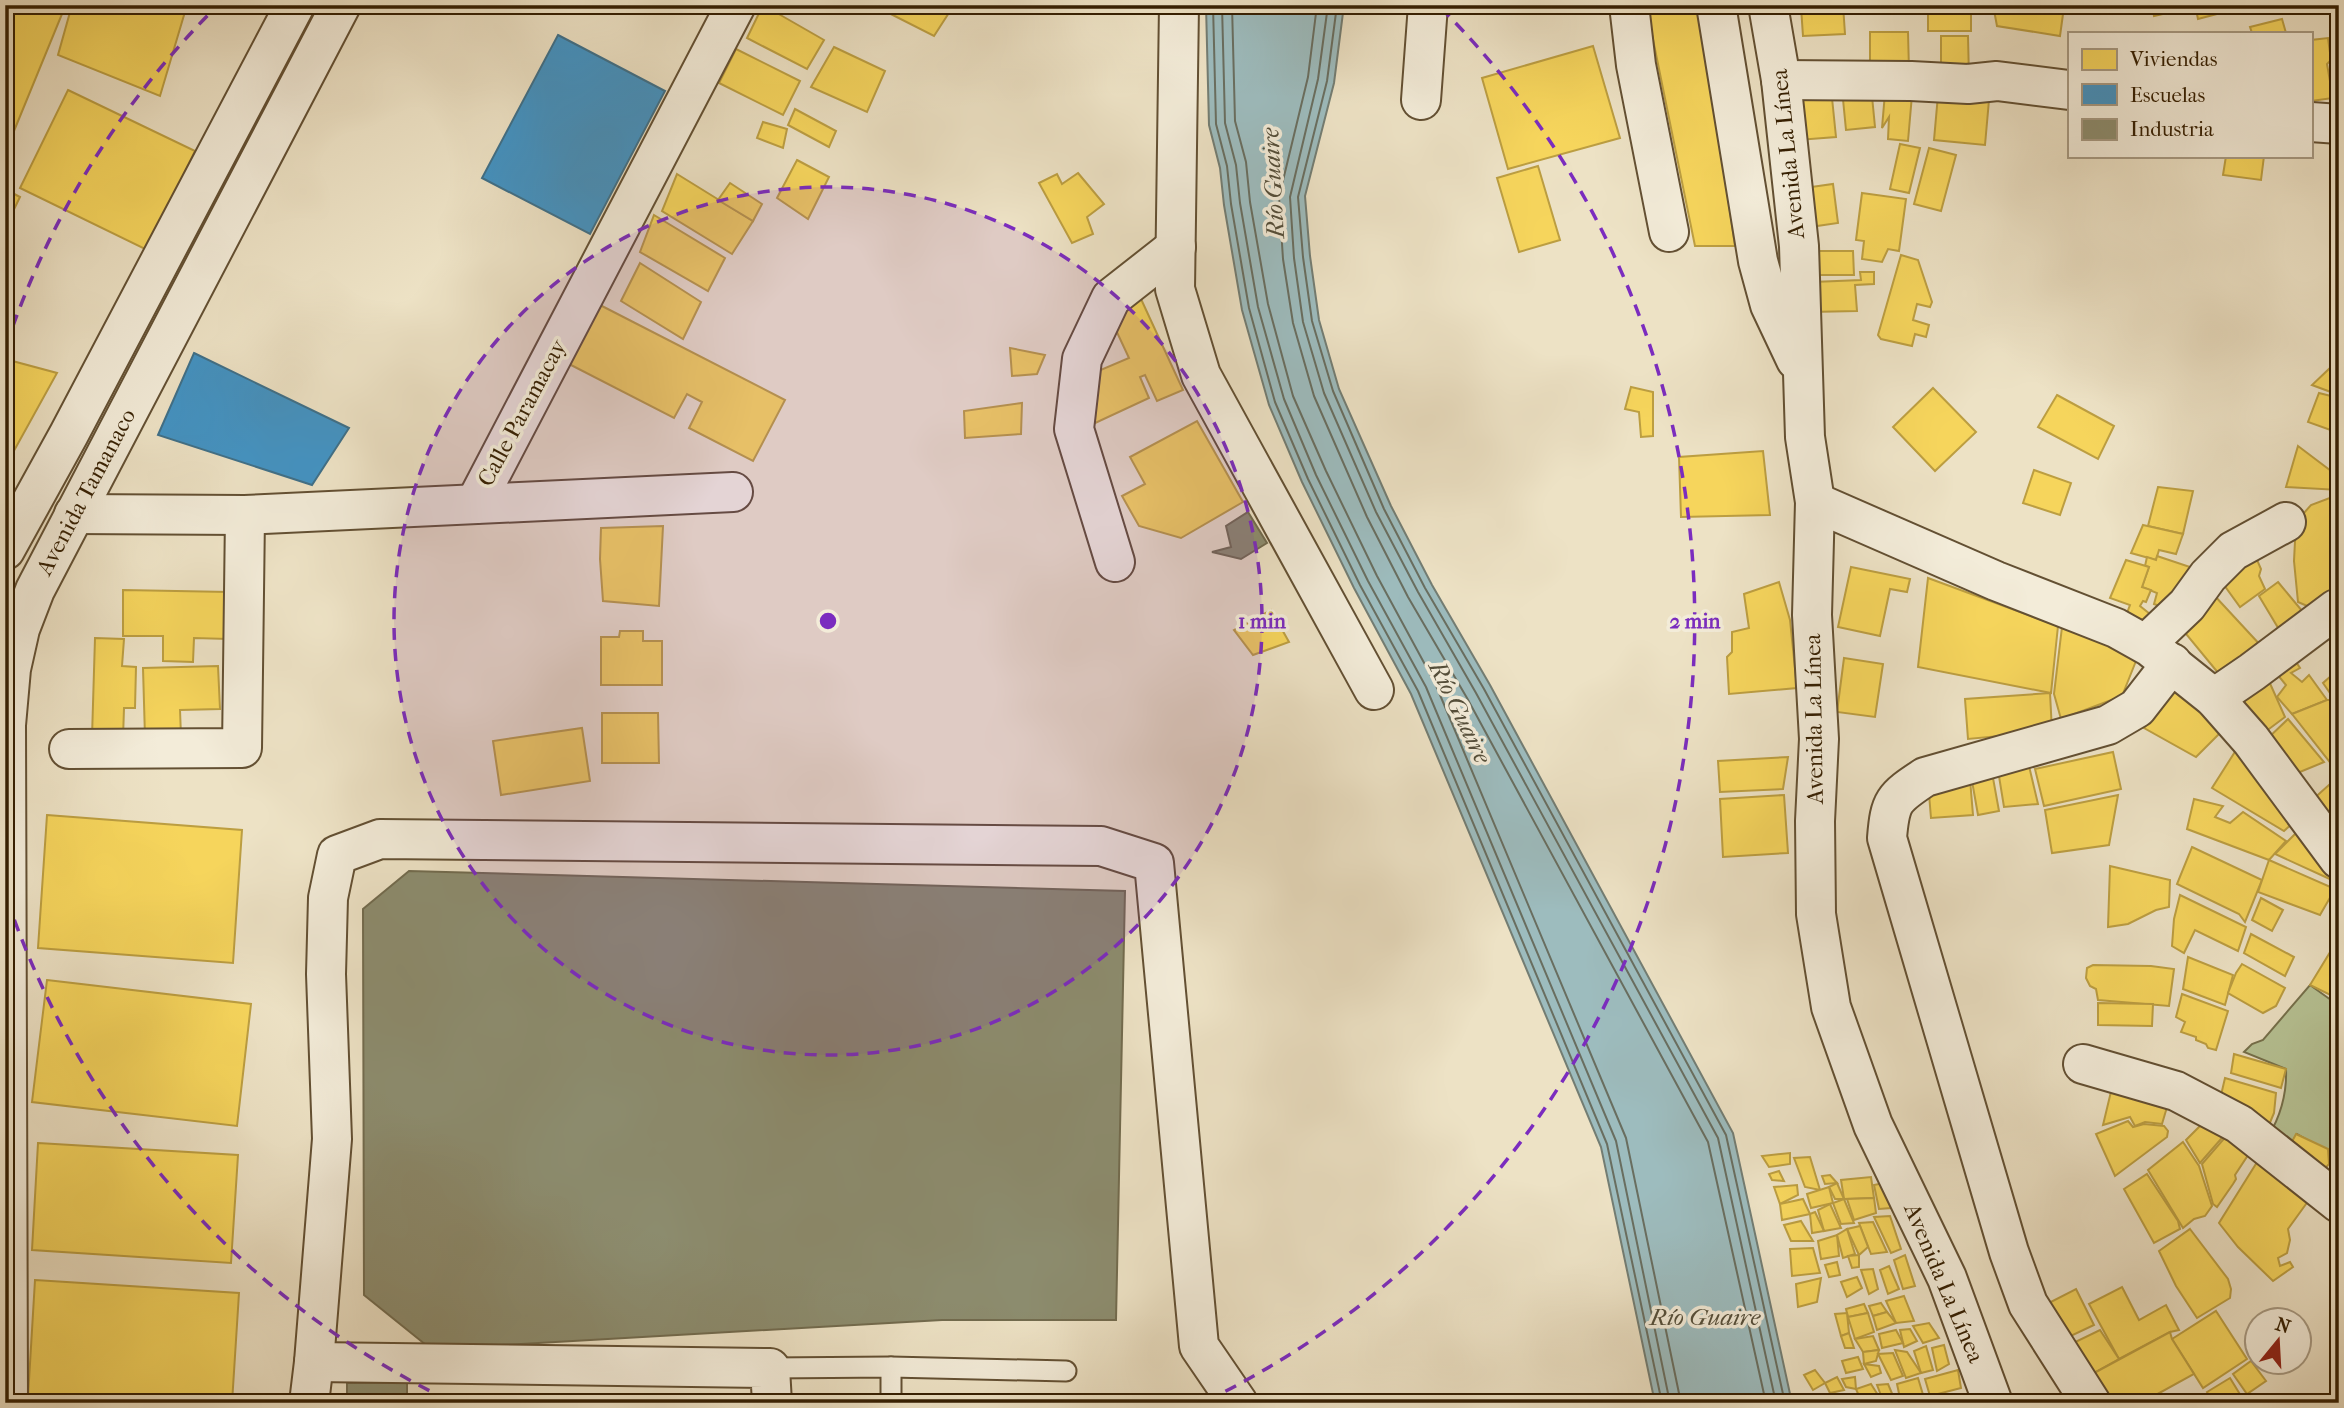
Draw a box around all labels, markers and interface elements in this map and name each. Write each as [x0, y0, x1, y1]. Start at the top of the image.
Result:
legend [2068, 32, 2312, 158]
text: Viviendas [2129, 47, 2218, 71]
street label: Avenida La Línea [1766, 68, 1810, 241]
text: Escuelas [2130, 83, 2205, 107]
text: Industria [2130, 117, 2214, 141]
water label: Río Guaire [1256, 126, 1290, 241]
street label: Calle Paramacay [472, 334, 572, 491]
street label: Avenida Tamanaco [30, 404, 141, 581]
centre of rings [816, 609, 840, 633]
text: 1 min [1238, 609, 1287, 633]
text: 2 min [1669, 609, 1721, 633]
street label: Avenida La Línea [1799, 633, 1829, 805]
water label: Río Guaire [1422, 654, 1497, 769]
street label: Avenida La Línea [1898, 1198, 1990, 1367]
water label: Río Guaire [1648, 1303, 1762, 1331]
north arrow [2242, 1306, 2312, 1376]
text: N [2273, 1313, 2294, 1339]

